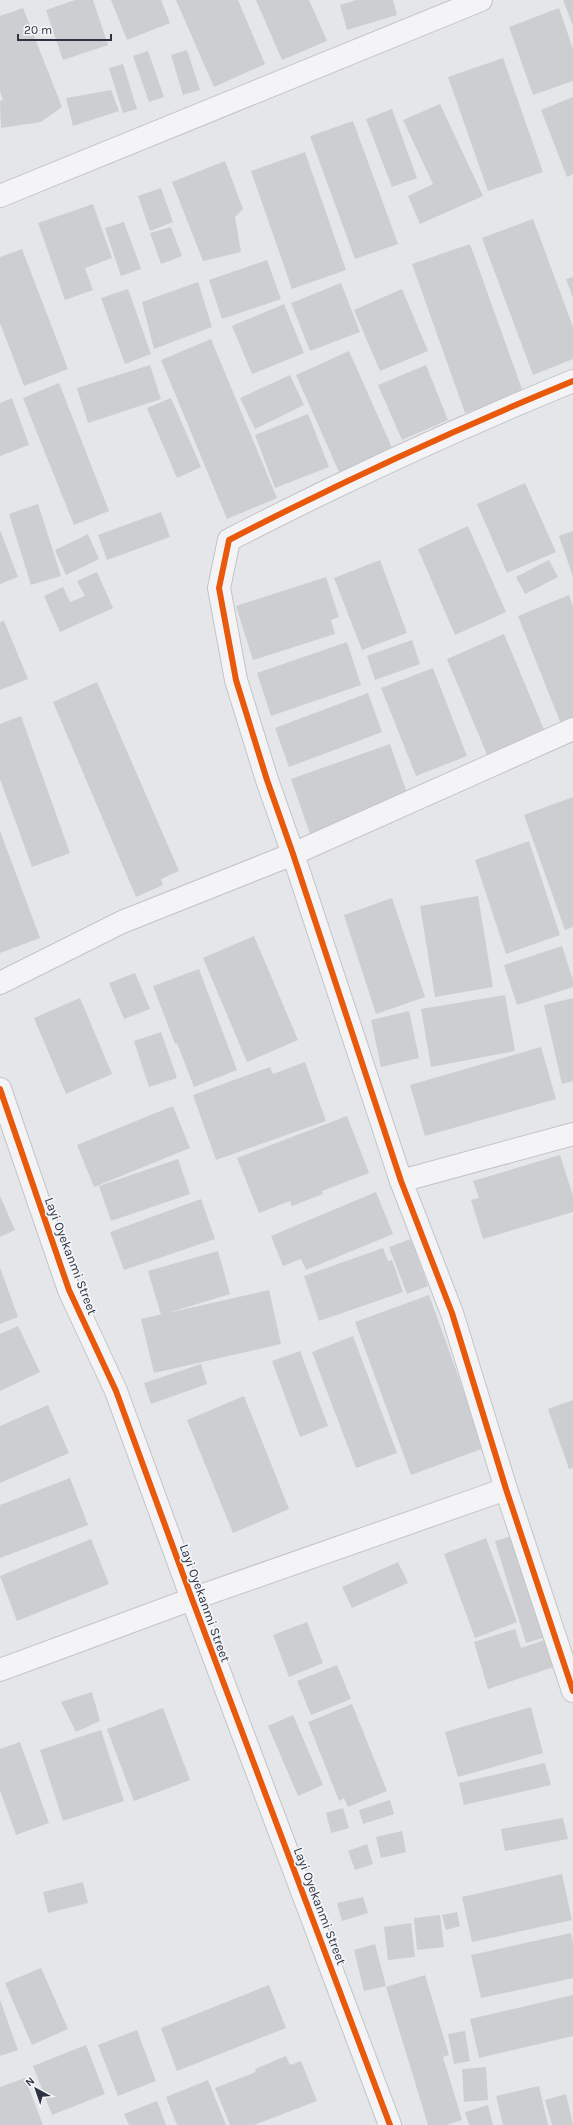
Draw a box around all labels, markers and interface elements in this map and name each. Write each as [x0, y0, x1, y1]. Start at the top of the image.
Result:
scale bar [18, 16, 111, 42]
text: 20 m [24, 23, 52, 37]
street label: Layi Oyekanmi Street [42, 1195, 100, 1317]
street label: Layi Oyekanmi Street [177, 1542, 233, 1664]
street label: Layi Oyekanmi Street [291, 1845, 349, 1967]
north arrow [16, 2069, 56, 2109]
text: N [23, 2074, 37, 2089]

